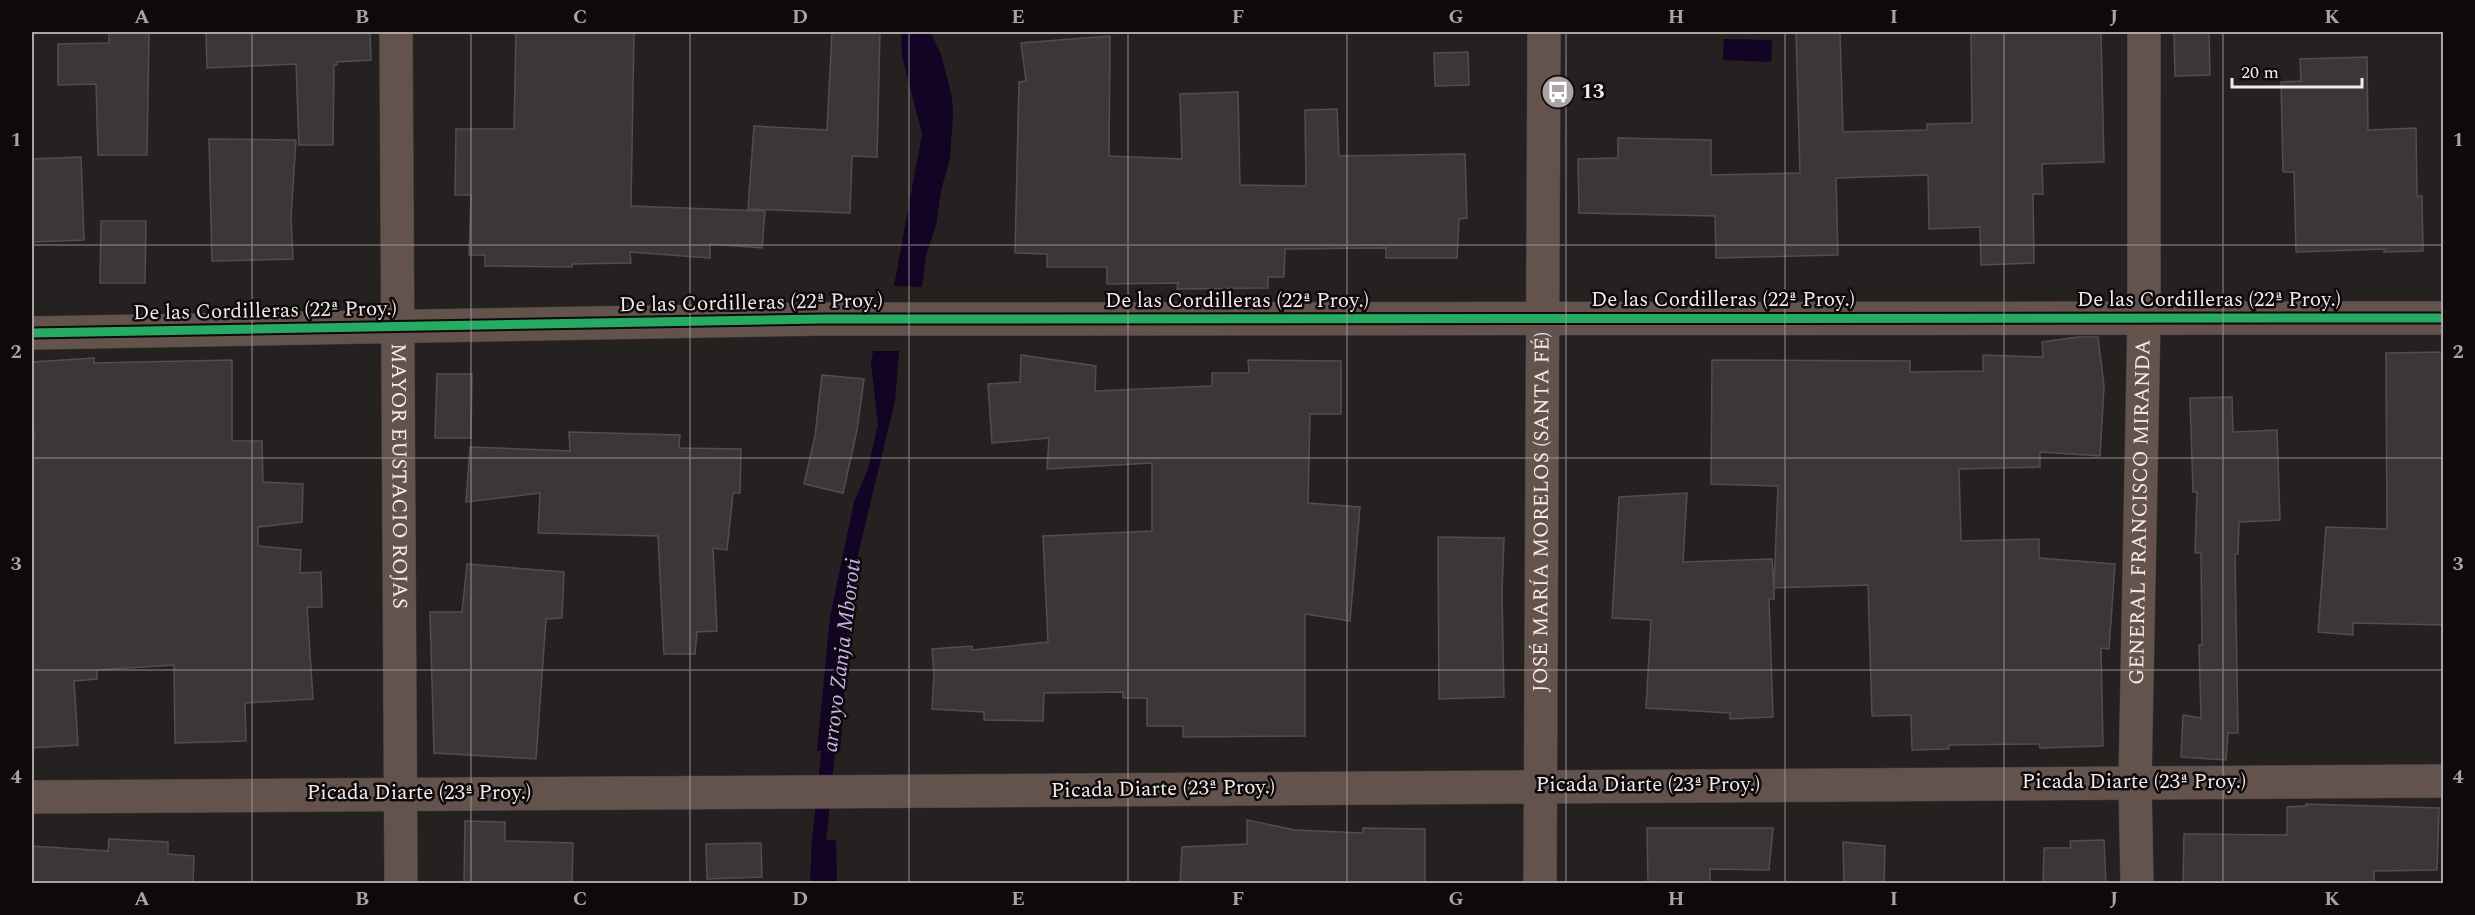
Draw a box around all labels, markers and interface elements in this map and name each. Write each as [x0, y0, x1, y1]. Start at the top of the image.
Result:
text: A [134, 2, 150, 32]
text: B [355, 2, 369, 32]
text: C [573, 2, 587, 32]
text: D [792, 2, 808, 32]
text: E [1011, 2, 1025, 32]
text: F [1232, 2, 1244, 32]
text: G [1448, 2, 1464, 32]
text: H [1668, 2, 1684, 32]
text: I [1890, 2, 1898, 32]
text: J [2110, 2, 2118, 32]
text: K [2324, 2, 2340, 32]
scale bar [2232, 51, 2362, 89]
text: 20 m [2241, 59, 2279, 86]
bus stop icon: 13 [1540, 74, 1576, 110]
place label: 13 [1581, 76, 1605, 108]
text: 1 [10, 125, 22, 155]
text: 1 [2452, 125, 2464, 155]
street label: De las Cordilleras (22ª Proy.) [1591, 284, 1855, 316]
street label: De las Cordilleras (22ª Proy.) [2077, 284, 2341, 316]
street label: De las Cordilleras (22ª Proy.) [619, 285, 883, 321]
street label: De las Cordilleras (22ª Proy.) [1105, 285, 1369, 317]
street label: De las Cordilleras (22ª Proy.) [133, 293, 397, 329]
street label: JOSÉ MARÍA MORELOS (SANTA FÉ) [1525, 332, 1559, 692]
text: 2 [10, 337, 22, 367]
text: 2 [2452, 337, 2464, 367]
street label: GENERAL FRANCISCO MIRANDA [2121, 339, 2160, 685]
street label: MAYOR EUSTACIO ROJAS [382, 343, 415, 609]
text: 3 [10, 549, 22, 579]
text: 3 [2452, 549, 2464, 579]
water label: arroyo Zanja Mboroti [814, 556, 870, 754]
text: 4 [10, 762, 22, 792]
text: 4 [2452, 762, 2464, 792]
street label: Picada Diarte (23ª Proy.) [2022, 766, 2246, 798]
street label: Picada Diarte (23ª Proy.) [1536, 769, 1760, 801]
street label: Picada Diarte (23ª Proy.) [1051, 771, 1275, 807]
street label: Picada Diarte (23ª Proy.) [307, 777, 531, 809]
text: A [134, 884, 150, 914]
text: B [355, 884, 369, 914]
text: C [573, 884, 587, 914]
text: D [792, 884, 808, 914]
text: E [1011, 884, 1025, 914]
text: F [1232, 884, 1244, 914]
text: G [1448, 884, 1464, 914]
text: H [1668, 884, 1684, 914]
text: I [1890, 884, 1898, 914]
text: J [2110, 884, 2118, 914]
text: K [2324, 884, 2340, 914]

